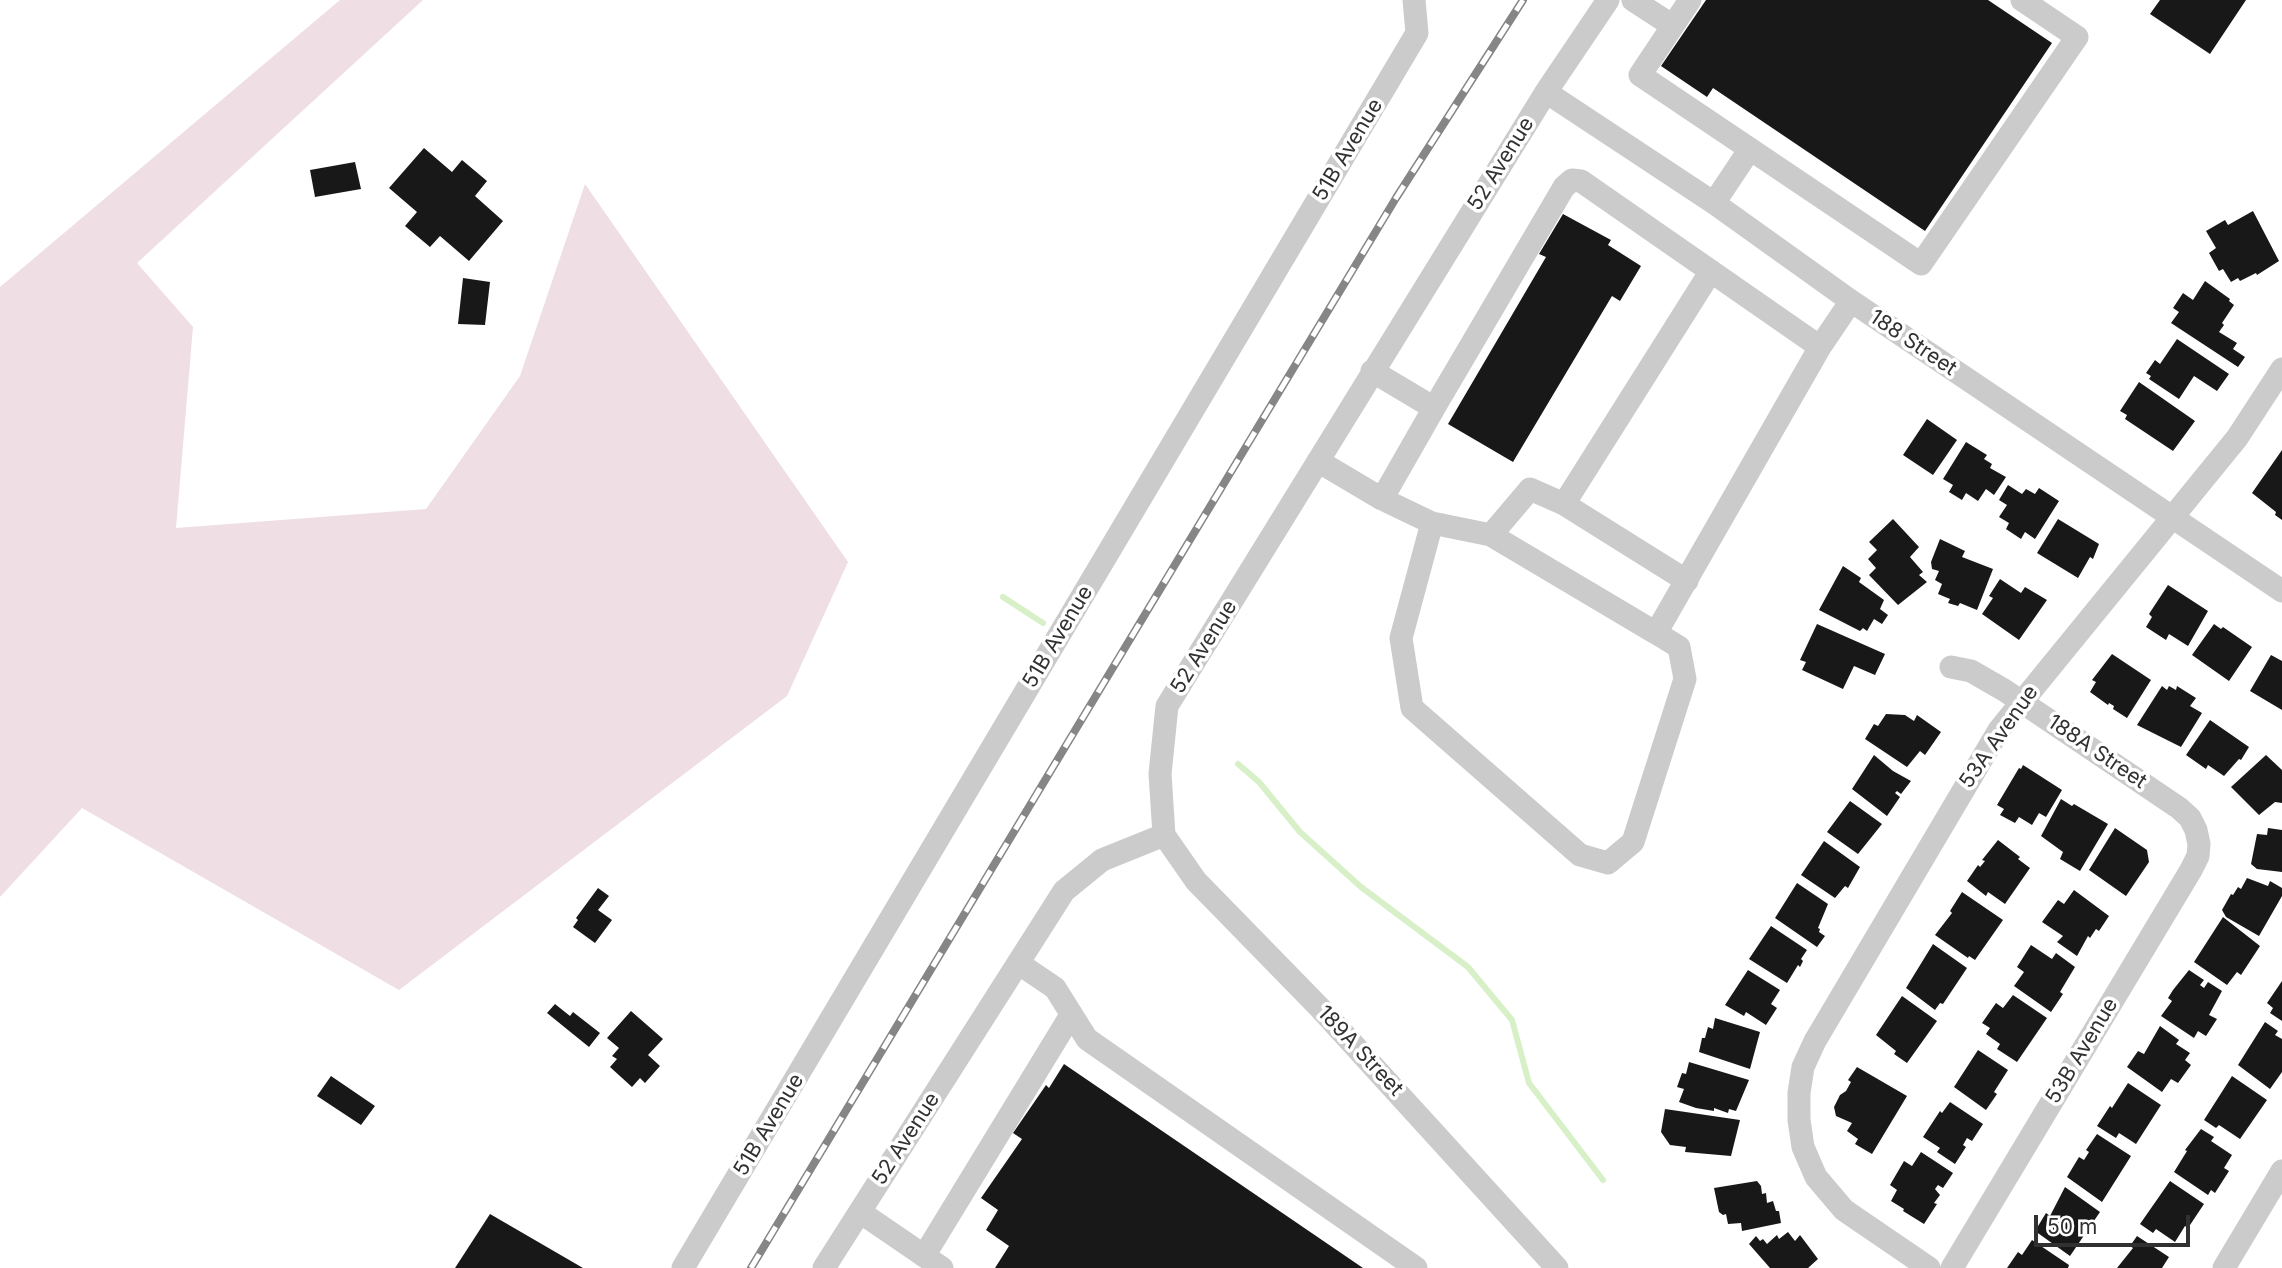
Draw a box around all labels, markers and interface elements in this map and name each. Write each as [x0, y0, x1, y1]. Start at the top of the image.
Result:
street label: 51B Avenue [1308, 94, 1388, 206]
street label: 52 Avenue [1462, 113, 1540, 215]
street label: 188 Street [1865, 305, 1961, 381]
street label: 51B Avenue [1018, 581, 1098, 693]
street label: 52 Avenue [1165, 596, 1243, 698]
street label: 53A Avenue [1954, 681, 2044, 793]
street label: 188A Street [2043, 710, 2151, 794]
street label: 53B Avenue [2041, 993, 2123, 1109]
street label: 189A Street [1312, 1001, 1408, 1101]
street label: 51B Avenue [729, 1069, 809, 1181]
street label: 52 Avenue [867, 1088, 945, 1190]
scale bar [2037, 1202, 2193, 1246]
text: 50 m [2047, 1214, 2097, 1239]

